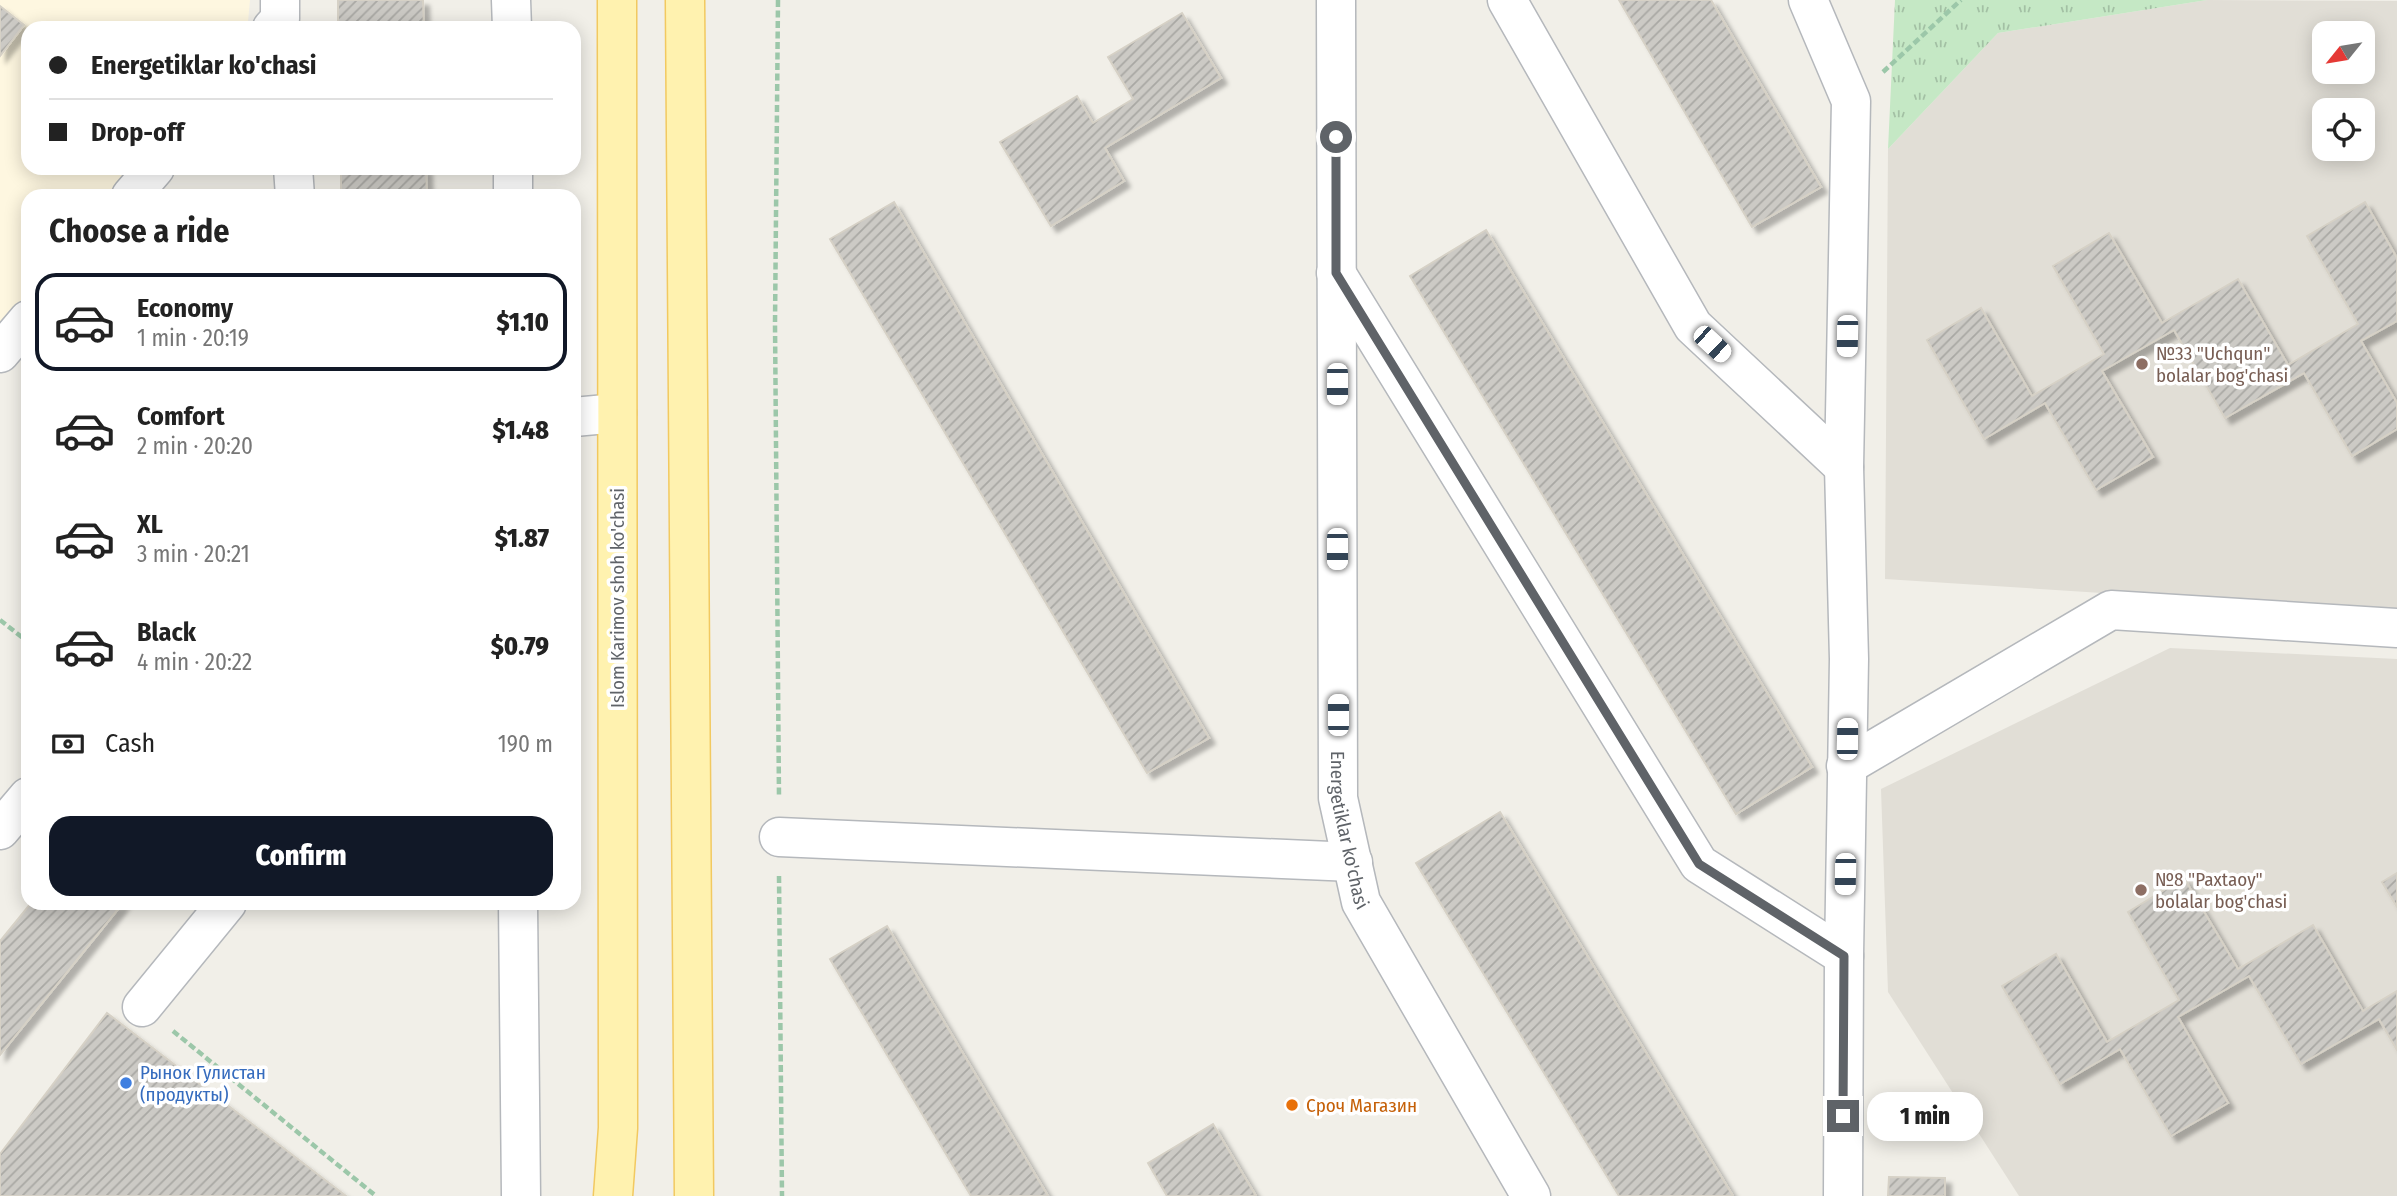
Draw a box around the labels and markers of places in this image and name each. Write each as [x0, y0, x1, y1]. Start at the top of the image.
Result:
place label: №33 "Uchqun" bolalar bog'chasi [2156, 342, 2288, 387]
marker: №33 "Uchqun" bolalar bog'chasi [2134, 356, 2150, 372]
place label: №8 "Paxtaoy" bolalar bog'chasi [2155, 868, 2287, 913]
marker: №8 "Paxtaoy" bolalar bog'chasi [2133, 882, 2149, 898]
place label: Рынок Гулистан (продукты) [140, 1061, 266, 1106]
marker: Рынок Гулистан (продукты) [118, 1075, 134, 1091]
place label: Сроч Магазин [1306, 1094, 1417, 1117]
marker: Сроч Магазин [1284, 1097, 1300, 1113]

